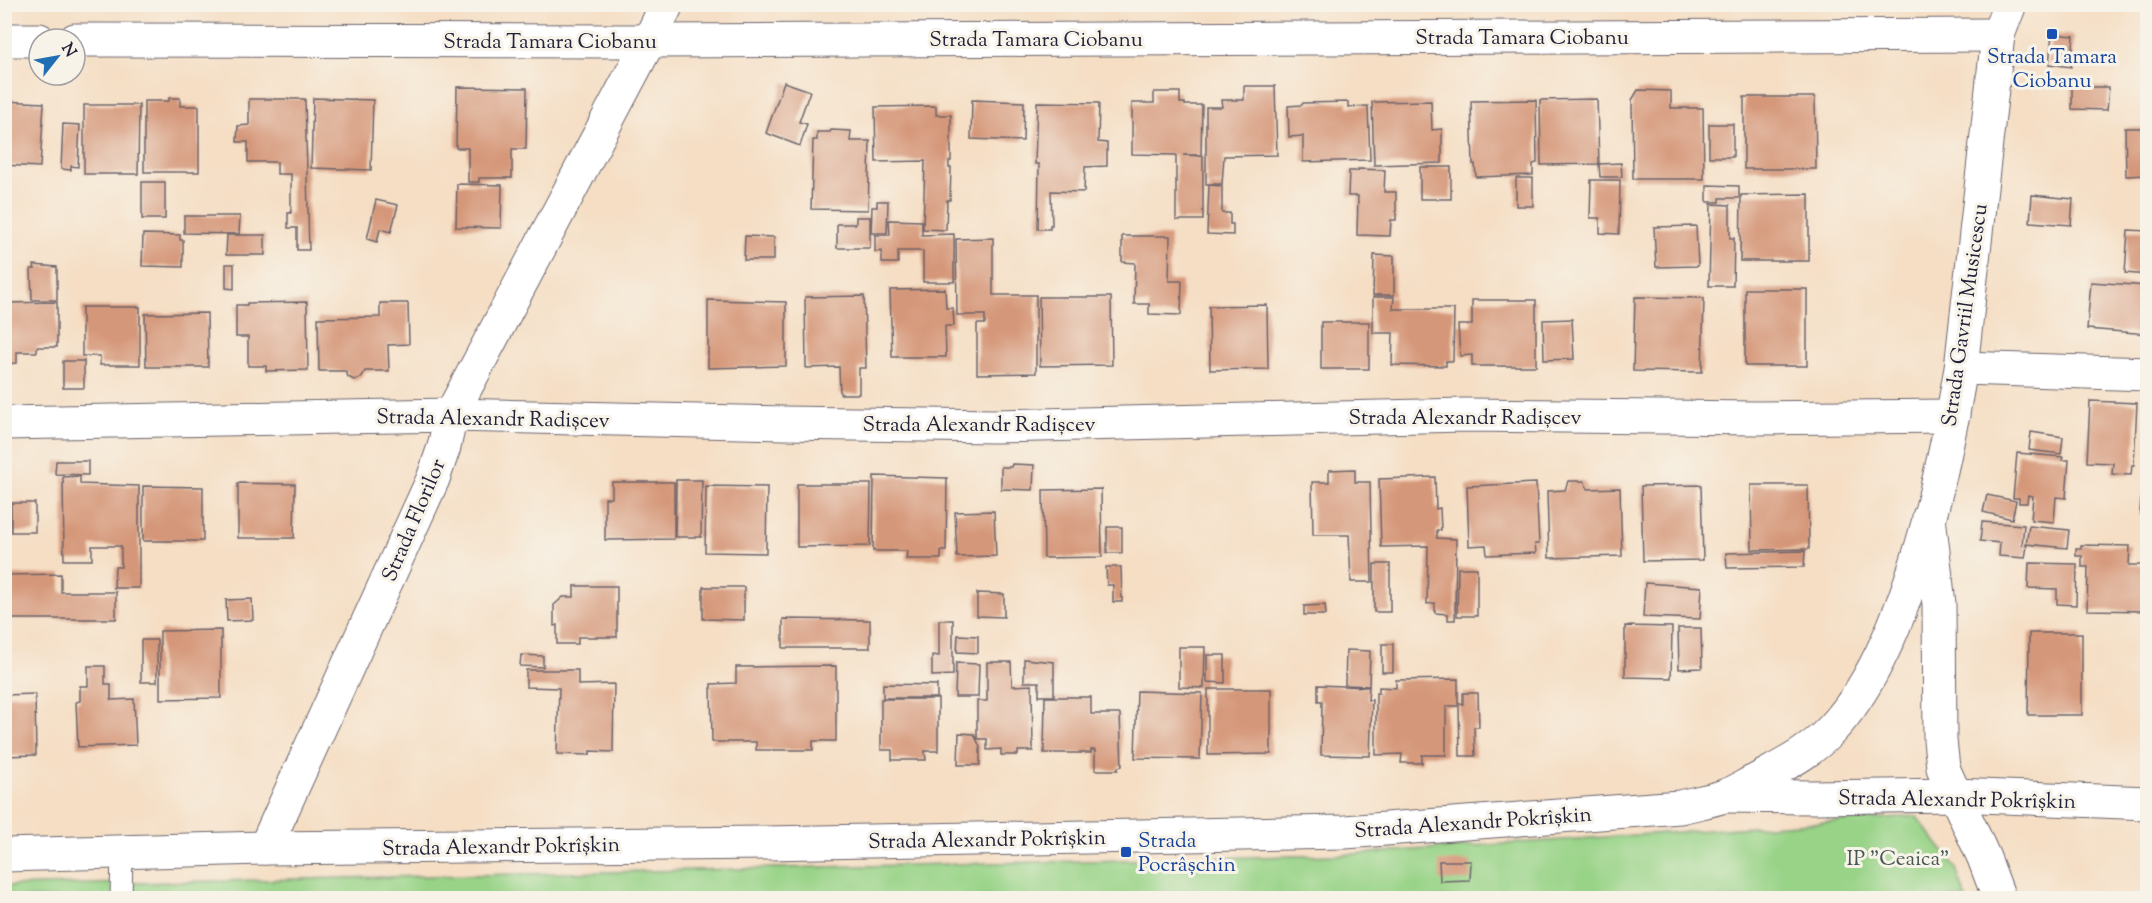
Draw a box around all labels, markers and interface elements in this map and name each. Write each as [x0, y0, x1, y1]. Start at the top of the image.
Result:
street label: Strada Tamara Ciobanu [1415, 24, 1629, 54]
street label: Strada Tamara Ciobanu [929, 26, 1143, 56]
north arrow [27, 27, 87, 87]
marker: Strada Tamara Ciobanu [2045, 27, 2059, 41]
street label: Strada Tamara Ciobanu [443, 28, 657, 58]
text: N [55, 39, 81, 62]
place label: Strada Tamara Ciobanu [1987, 43, 2117, 97]
street label: Strada Gavriil Musicescu [1935, 202, 1996, 429]
street label: Strada Alexandr Radișcev [376, 403, 610, 437]
street label: Strada Alexandr Radișcev [1348, 404, 1582, 434]
street label: Strada Alexandr Radișcev [862, 411, 1096, 441]
street label: Strada Florilor [376, 455, 454, 587]
street label: Strada Alexandr Pokrîșkin [1838, 784, 2076, 818]
street label: Strada Alexandr Pokrîșkin [1353, 801, 1593, 847]
street label: Strada Alexandr Pokrîșkin [868, 824, 1106, 858]
place label: Strada Pocrâşchin [1138, 827, 1236, 881]
street label: Strada Alexandr Pokrîșkin [382, 831, 620, 865]
marker: Strada Pocrâşchin [1119, 845, 1133, 859]
park label: IP "Ceaica" [1846, 845, 1950, 875]

